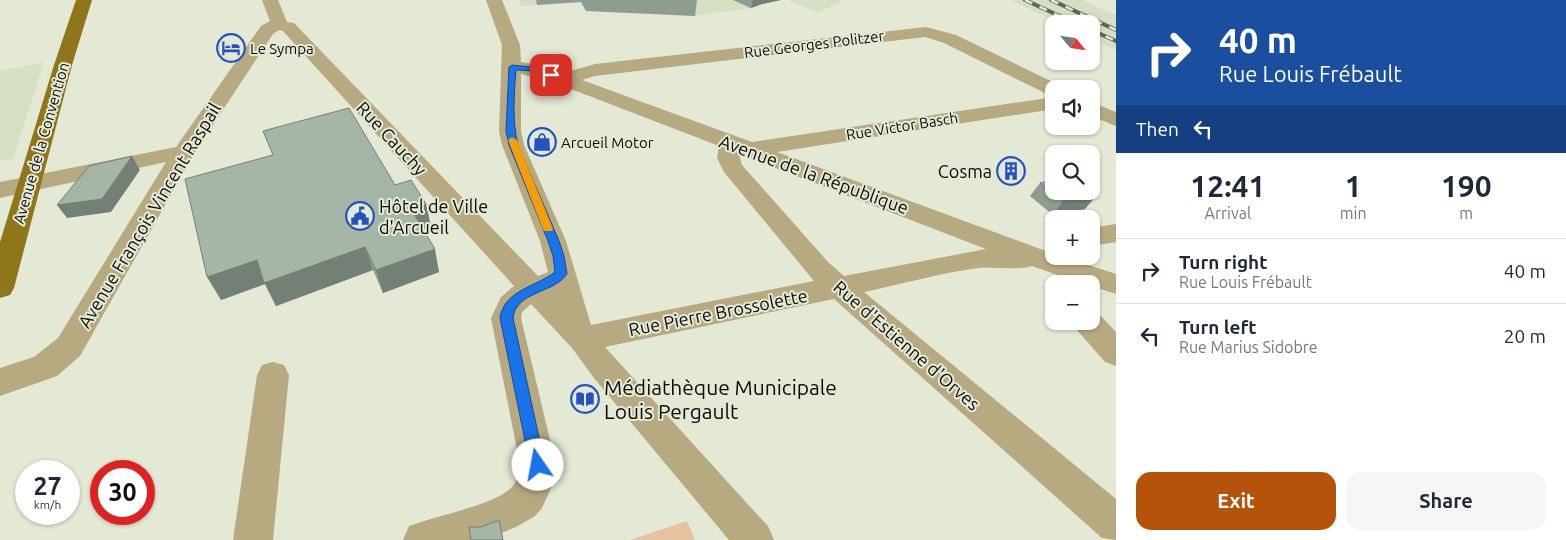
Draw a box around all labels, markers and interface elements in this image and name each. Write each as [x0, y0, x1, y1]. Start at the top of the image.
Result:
north arrow [1045, 15, 1100, 70]
map controls [1045, 15, 1100, 330]
icon: right [1136, 20, 1201, 85]
text: 40 m [1219, 20, 1297, 60]
street label: Rue Georges Politzer [743, 27, 885, 61]
hotel icon: Le Sympa [216, 33, 246, 63]
place label: Le Sympa [250, 40, 314, 57]
pin [530, 54, 572, 96]
street label: Avenue de la Convention [10, 60, 72, 226]
icon: arrive [537, 61, 565, 89]
text: Rue Louis Frébault [1219, 61, 1402, 86]
button: sound [1045, 80, 1100, 135]
street label: Rue Cauchy [353, 97, 431, 179]
street label: Avenue François Vincent Raspail [74, 99, 224, 331]
street label: Rue Victor Basch [845, 109, 959, 143]
icon: left [1189, 115, 1217, 143]
text: Then [1136, 118, 1179, 140]
shop icon: Arcueil Motor [527, 127, 557, 157]
street label: Avenue de la République [717, 130, 911, 218]
place label: Arcueil Motor [561, 134, 654, 151]
button: search [1045, 145, 1100, 200]
building icon: Cosma [996, 156, 1026, 186]
place label: Cosma [938, 161, 992, 181]
text: 12:41 [1190, 169, 1265, 203]
text: 1 [1345, 169, 1362, 203]
text: 190 [1441, 169, 1492, 203]
place label: Hôtel de Ville d'Arcueil [379, 196, 488, 237]
public building icon: Hôtel de Ville d'Arcueil [345, 201, 375, 231]
text: Arrival [1205, 204, 1251, 222]
text: min [1340, 204, 1367, 222]
text: m [1459, 204, 1473, 222]
button: + [1045, 210, 1100, 265]
text: Turn right [1179, 251, 1267, 273]
icon: right [1136, 257, 1164, 285]
text: 40 m [1504, 260, 1546, 282]
text: Rue Louis Frébault [1179, 273, 1312, 291]
button: − [1045, 275, 1100, 330]
street label: Rue d'Estienne d'Orves [830, 276, 984, 414]
street label: Rue Pierre Brossolette [627, 285, 809, 339]
text: Turn left [1179, 316, 1257, 338]
icon: left [1136, 322, 1164, 350]
text: 20 m [1504, 325, 1546, 347]
text: Rue Marius Sidobre [1179, 338, 1318, 356]
place label: Médiathèque Municipale Louis Pergault [604, 375, 837, 423]
library icon: Médiathèque Municipale Louis Pergault [570, 384, 600, 414]
position arrow [511, 438, 563, 490]
speed limit sign: 30 [90, 460, 155, 525]
text: 27 [33, 472, 62, 500]
button: Exit [1136, 472, 1336, 530]
button: Share [1346, 472, 1546, 530]
text: km/h [34, 498, 61, 511]

